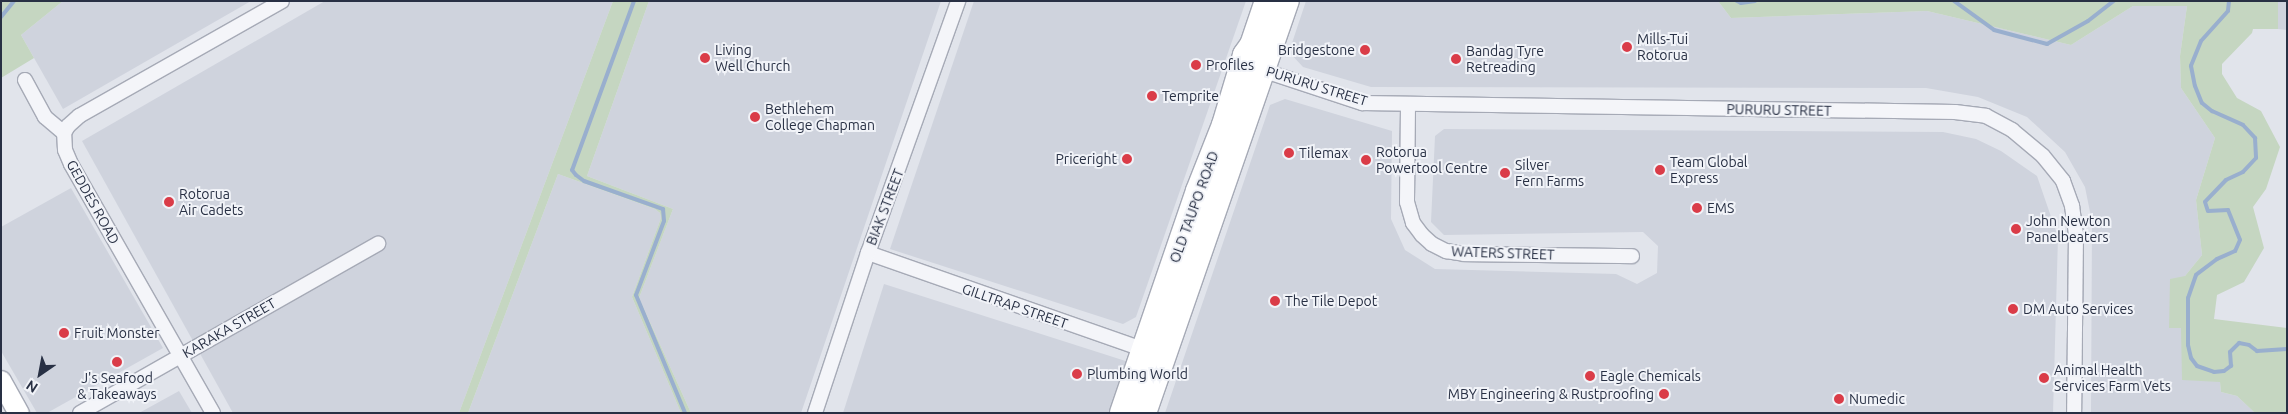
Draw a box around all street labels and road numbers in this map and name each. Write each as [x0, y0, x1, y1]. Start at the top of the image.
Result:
street label: PURURU STREET [1264, 63, 1370, 109]
street label: PURURU STREET [1726, 101, 1832, 119]
street label: OLD TAUPO ROAD [1166, 149, 1222, 265]
street label: GEDDES ROAD [63, 157, 123, 247]
street label: BIAK STREET [863, 166, 907, 248]
street label: WATERS STREET [1451, 243, 1555, 263]
street label: GILLTRAP STREET [960, 280, 1070, 332]
street label: KARAKA STREET [179, 294, 279, 362]

